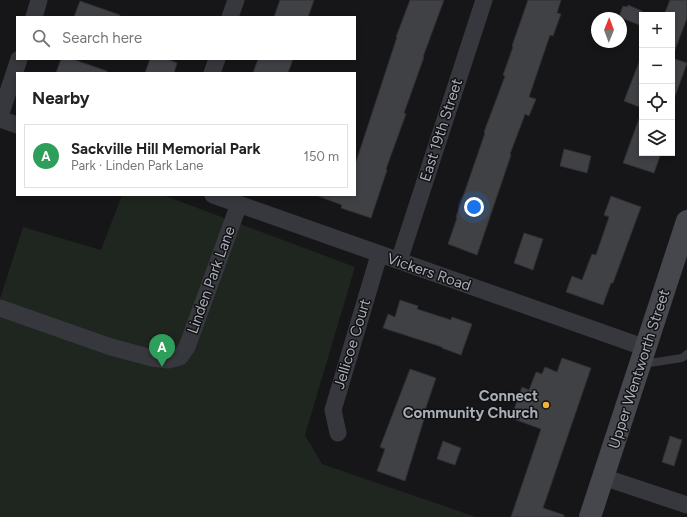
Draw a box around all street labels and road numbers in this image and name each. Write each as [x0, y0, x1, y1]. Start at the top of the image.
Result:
street label: East 19th Street [416, 76, 466, 184]
street label: Linden Park Lane [183, 224, 239, 336]
street label: Vickers Road [385, 249, 473, 295]
street label: Upper Wentworth Street [605, 287, 673, 451]
street label: Jellicoe Court [330, 296, 374, 391]

